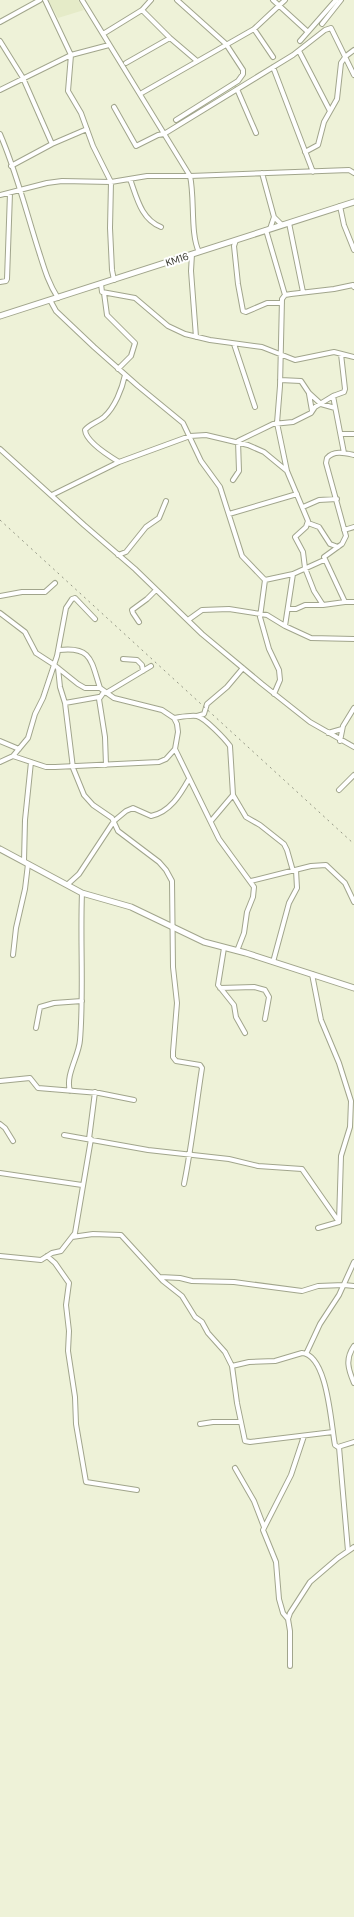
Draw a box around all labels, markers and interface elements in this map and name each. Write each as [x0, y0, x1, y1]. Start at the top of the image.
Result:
street label: KM16 [164, 250, 190, 269]

